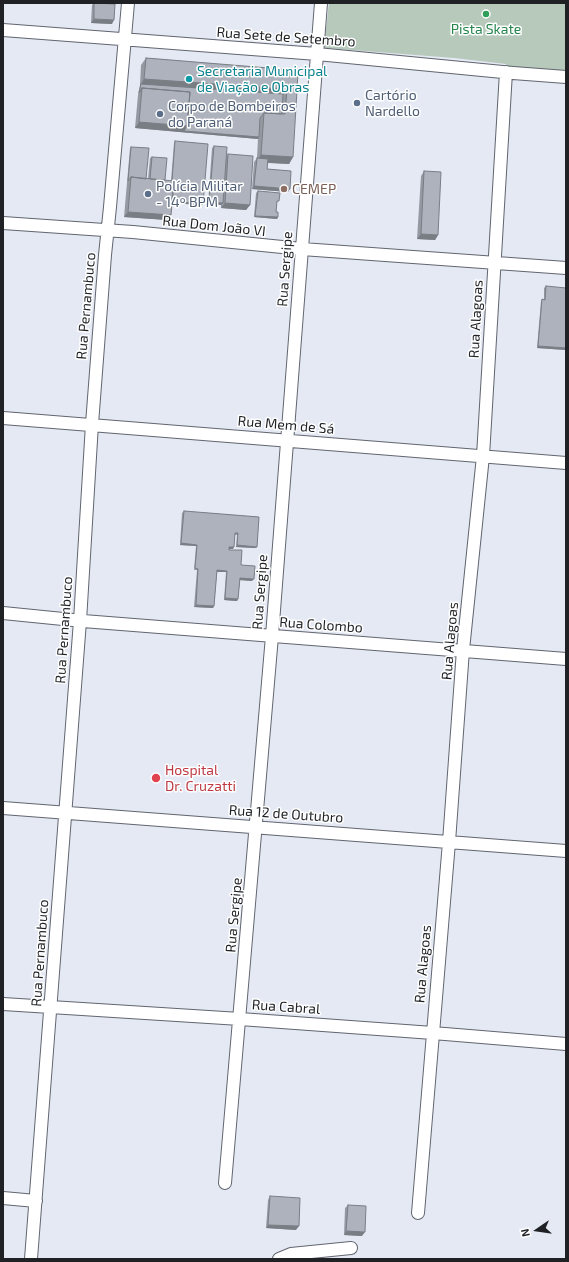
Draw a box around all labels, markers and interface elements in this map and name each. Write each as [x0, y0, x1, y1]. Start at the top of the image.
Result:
marker: Pista Skate [481, 9, 491, 19]
place label: Pista Skate [451, 21, 521, 37]
street label: Rua Sete de Setembro [216, 24, 356, 50]
place label: Secretaria Municipal de Viação e Obras [197, 63, 327, 96]
marker: Secretaria Municipal de Viação e Obras [184, 74, 194, 84]
place label: Cartório Nardello [365, 87, 420, 120]
place label: Corpo de Bombeiros do Paraná [168, 98, 296, 130]
marker: Cartório Nardello [352, 98, 362, 108]
marker: Corpo de Bombeiros do Paraná [155, 109, 165, 119]
place label: Polícia Militar - 14º BPM [156, 178, 243, 210]
place label: CEMEP [292, 181, 336, 197]
marker: CEMEP [279, 184, 289, 194]
marker: Polícia Militar - 14º BPM [143, 189, 153, 199]
street label: Rua Dom João VI [162, 212, 266, 240]
street label: Rua Sergipe [274, 231, 296, 307]
street label: Rua Pernambuco [73, 252, 99, 360]
street label: Rua Alagoas [466, 279, 486, 359]
street label: Rua Mem de Sá [237, 412, 335, 438]
street label: Rua Sergipe [249, 554, 271, 630]
street label: Rua Pernambuco [52, 576, 76, 684]
street label: Rua Alagoas [438, 601, 462, 681]
street label: Rua Colombo [279, 614, 363, 636]
place label: Hospital Dr. Cruzatti [165, 762, 236, 794]
marker: Hospital Dr. Cruzatti [150, 772, 162, 784]
street label: Rua 12 de Outubro [228, 802, 344, 826]
street label: Rua Sergipe [222, 877, 246, 953]
street label: Rua Pernambuco [28, 899, 52, 1007]
street label: Rua Alagoas [411, 924, 435, 1004]
street label: Rua Cabral [251, 996, 321, 1018]
north arrow [517, 1210, 557, 1250]
text: N [518, 1227, 532, 1238]

